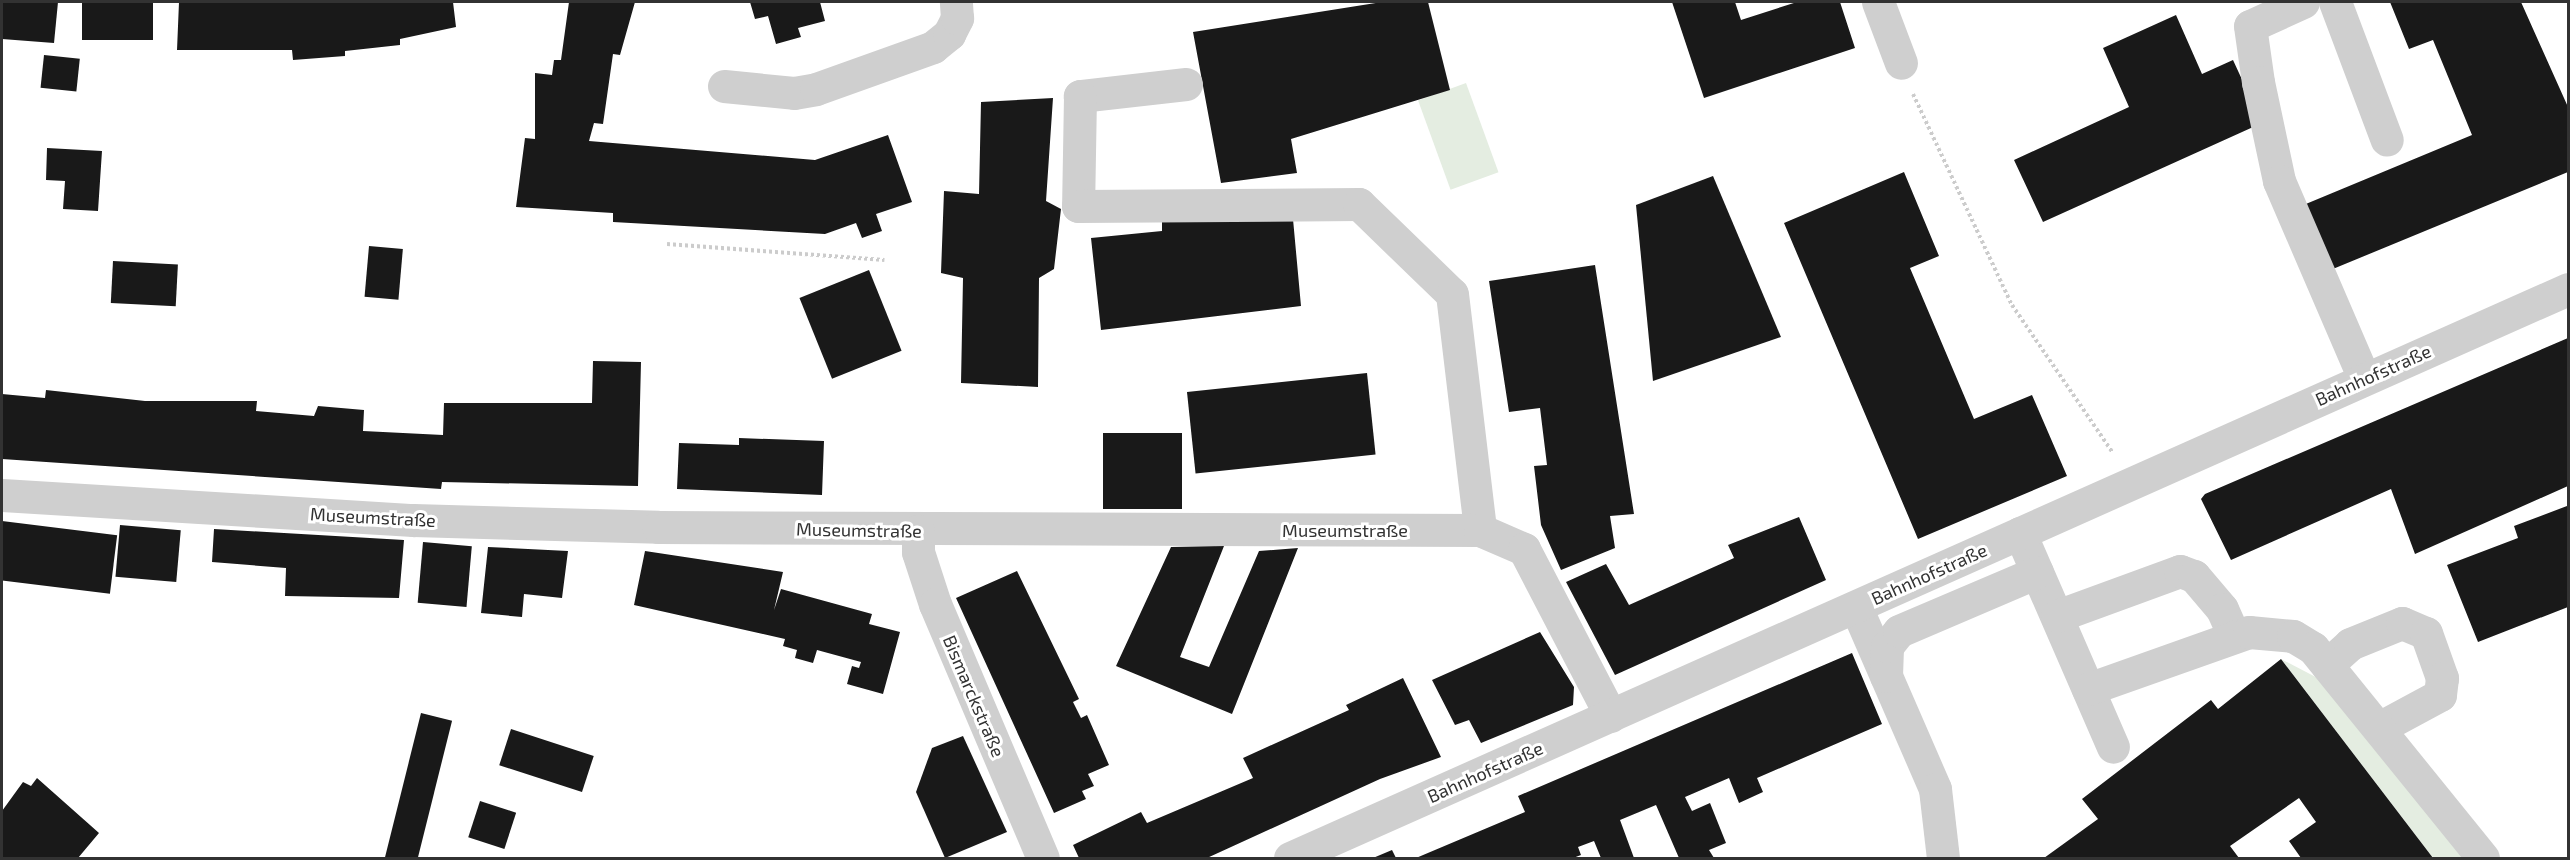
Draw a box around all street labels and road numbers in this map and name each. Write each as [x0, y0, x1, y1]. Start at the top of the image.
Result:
street label: Bahnhofstraße [2312, 340, 2434, 410]
street label: Museumstraße [310, 503, 436, 531]
street label: Museumstraße [796, 518, 922, 542]
street label: Museumstraße [1282, 519, 1408, 541]
street label: Bahnhofstraße [1868, 539, 1990, 609]
street label: Bismarckstraße [939, 632, 1009, 760]
street label: Bahnhofstraße [1424, 737, 1546, 807]

